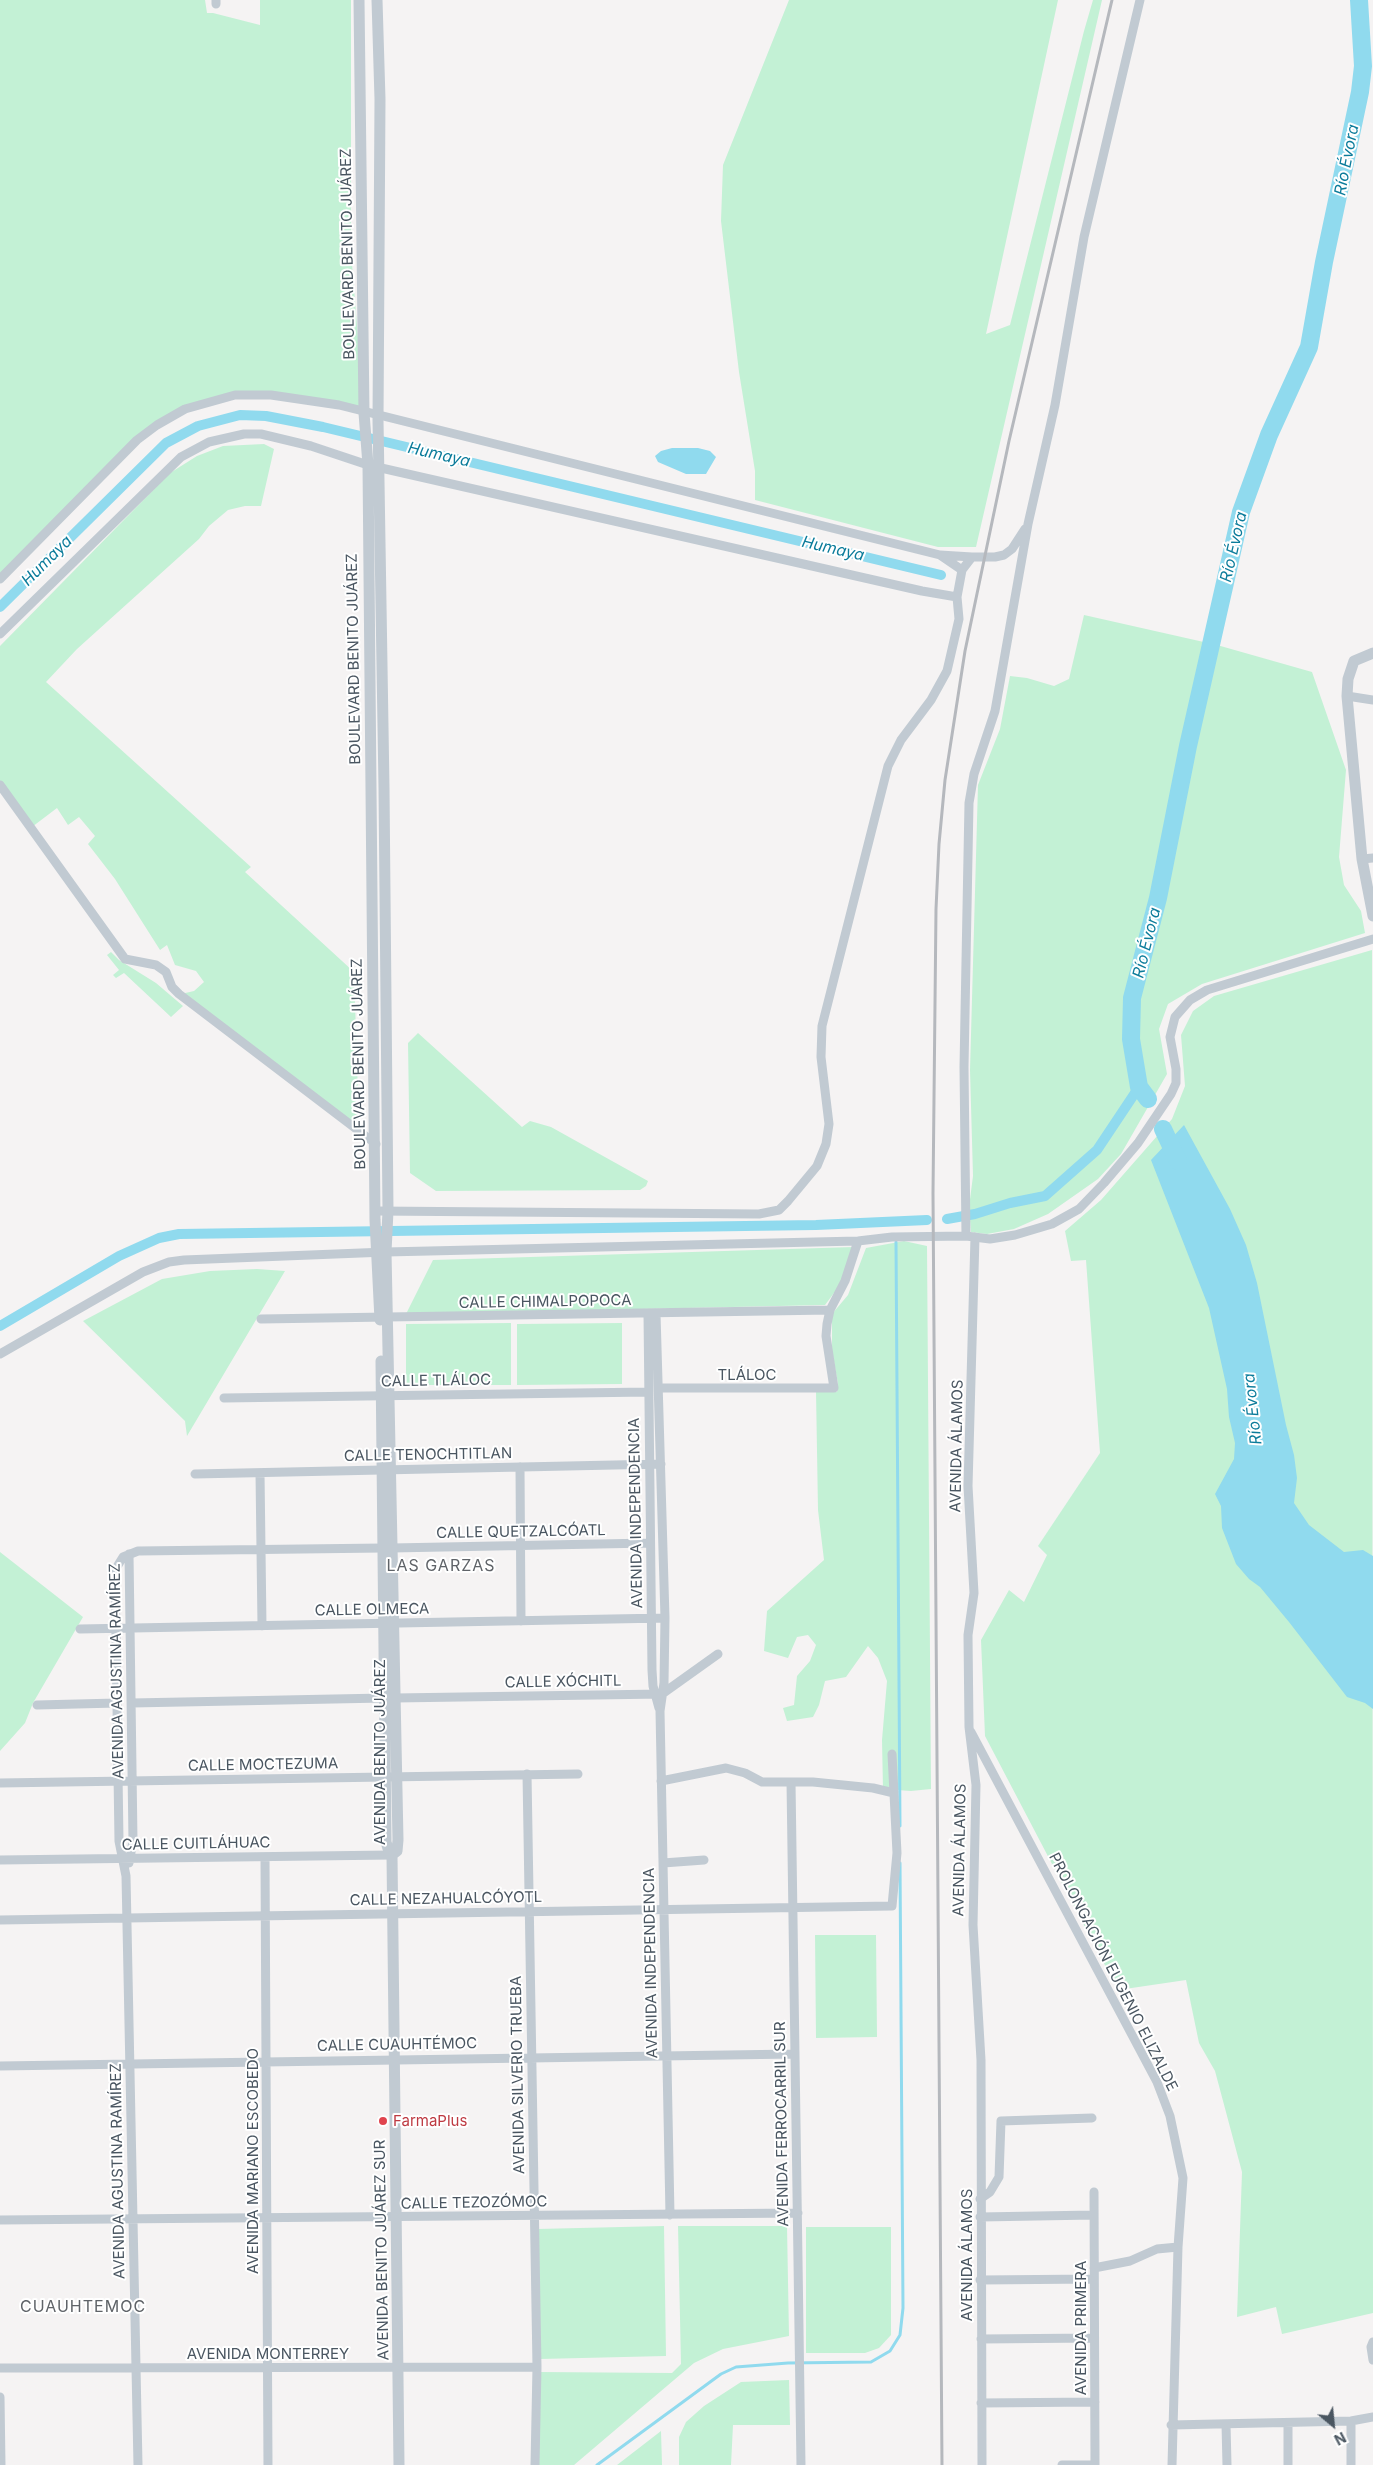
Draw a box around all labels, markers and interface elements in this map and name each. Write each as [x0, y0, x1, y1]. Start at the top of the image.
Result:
water label: Río Évora [1331, 123, 1363, 197]
street label: BOULEVARD BENITO JUÁREZ [337, 148, 359, 360]
water label: Humaya [406, 439, 472, 471]
water label: Río Évora [1217, 510, 1251, 584]
water label: Humaya [18, 532, 76, 590]
water label: Humaya [800, 533, 866, 565]
street label: BOULEVARD BENITO JUÁREZ [343, 553, 365, 765]
water label: Río Évora [1129, 906, 1165, 980]
street label: BOULEVARD BENITO JUÁREZ [348, 958, 370, 1170]
street label: CALLE CHIMALPOPOCA [458, 1291, 632, 1313]
street label: TLÁLOC [718, 1366, 776, 1384]
street label: CALLE TLÁLOC [381, 1371, 491, 1391]
water label: Río Évora [1240, 1372, 1266, 1446]
street label: AVENIDA ÁLAMOS [947, 1379, 967, 1513]
street label: AVENIDA INDEPENDENCIA [625, 1418, 647, 1608]
street label: CALLE TENOCHTITLAN [344, 1445, 512, 1465]
street label: CALLE QUETZALCÓATL [436, 1522, 606, 1542]
district label: LAS GARZAS [385, 1556, 497, 1576]
street label: AVENIDA AGUSTINA RAMÍREZ [106, 1563, 128, 1779]
street label: CALLE OLMECA [314, 1600, 430, 1620]
street label: AVENIDA BENITO JUÁREZ [371, 1659, 389, 1845]
street label: CALLE XÓCHITL [505, 1672, 621, 1692]
street label: CALLE MOCTEZUMA [188, 1755, 338, 1775]
street label: AVENIDA ÁLAMOS [950, 1783, 970, 1917]
street label: CALLE CUITLÁHUAC [122, 1834, 270, 1854]
street label: PROLONGACIÓN EUGENIO ELIZALDE [1045, 1850, 1181, 2094]
street label: AVENIDA INDEPENDENCIA [640, 1868, 662, 2058]
street label: CALLE NEZAHUALCÓYOTL [350, 1888, 542, 1910]
street label: AVENIDA SILVERIO TRUEBA [507, 1976, 529, 2174]
street label: AVENIDA FERROCARRIL SUR [771, 2021, 793, 2227]
street label: CALLE CUAUHTÉMOC [317, 2035, 477, 2055]
street label: AVENIDA MARIANO ESCOBEDO [244, 2048, 262, 2274]
street label: AVENIDA AGUSTINA RAMÍREZ [107, 2063, 129, 2279]
place label: FarmaPlus [393, 2112, 467, 2130]
marker: FarmaPlus [377, 2115, 389, 2127]
street label: AVENIDA BENITO JUÁREZ SUR [371, 2140, 393, 2360]
street label: AVENIDA ÁLAMOS [958, 2189, 976, 2321]
street label: CALLE TEZOZÓMOC [401, 2193, 547, 2213]
street label: AVENIDA PRIMERA [1072, 2261, 1090, 2395]
district label: CUAUHTEMOC [19, 2297, 147, 2317]
street label: AVENIDA MONTERREY [187, 2345, 349, 2363]
north arrow [1308, 2400, 1358, 2450]
text: N [1332, 2429, 1349, 2449]

